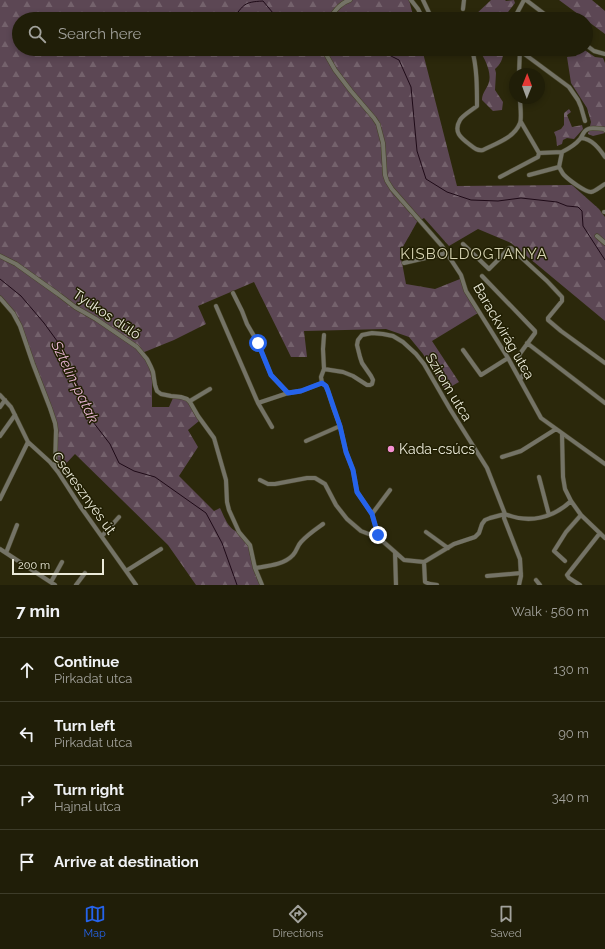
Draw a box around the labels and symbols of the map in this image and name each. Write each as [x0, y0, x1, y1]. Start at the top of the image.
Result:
north arrow [509, 68, 545, 104]
district label: KISBOLDOGTANYA [400, 245, 548, 263]
street label: Barackvirág utca [470, 280, 538, 382]
street label: Tyúkos dűlő [70, 286, 144, 342]
route start [249, 334, 267, 352]
water label: Sztelin-patak [47, 337, 103, 426]
street label: Szirom utca [423, 350, 475, 424]
place label: Kada-csúcs [399, 441, 475, 457]
marker: Kada-csúcs [386, 444, 396, 454]
street label: Cseresznyés út [49, 449, 119, 538]
route end [369, 526, 387, 544]
scale bar [12, 557, 104, 576]

